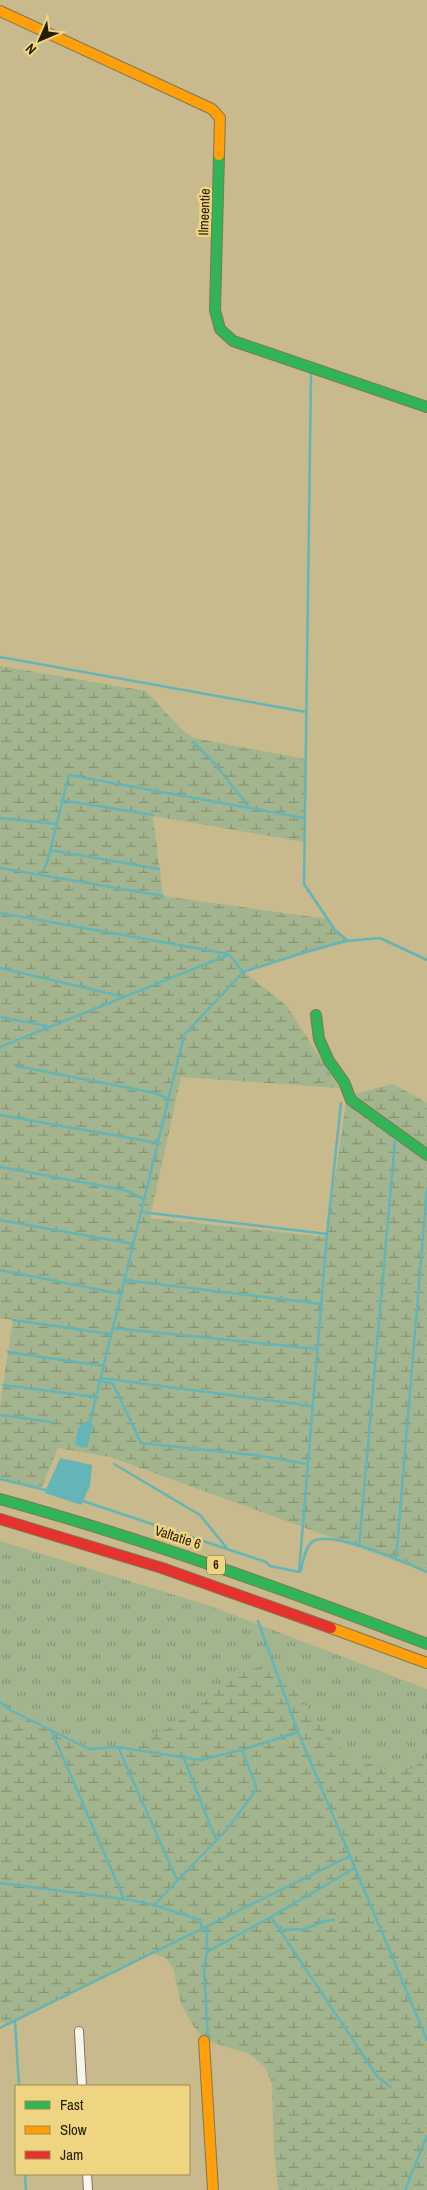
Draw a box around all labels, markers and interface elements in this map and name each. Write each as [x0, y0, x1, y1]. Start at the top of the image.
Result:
north arrow [15, 15, 65, 65]
text: N [22, 40, 40, 58]
street label: Ilmeentie [194, 188, 214, 236]
street label: Valtatie 6 [153, 1521, 203, 1553]
road number: 6 [207, 1556, 225, 1574]
legend [15, 2085, 190, 2175]
text: Fast [60, 2094, 84, 2115]
text: Slow [60, 2119, 87, 2140]
text: Jam [60, 2144, 83, 2165]

